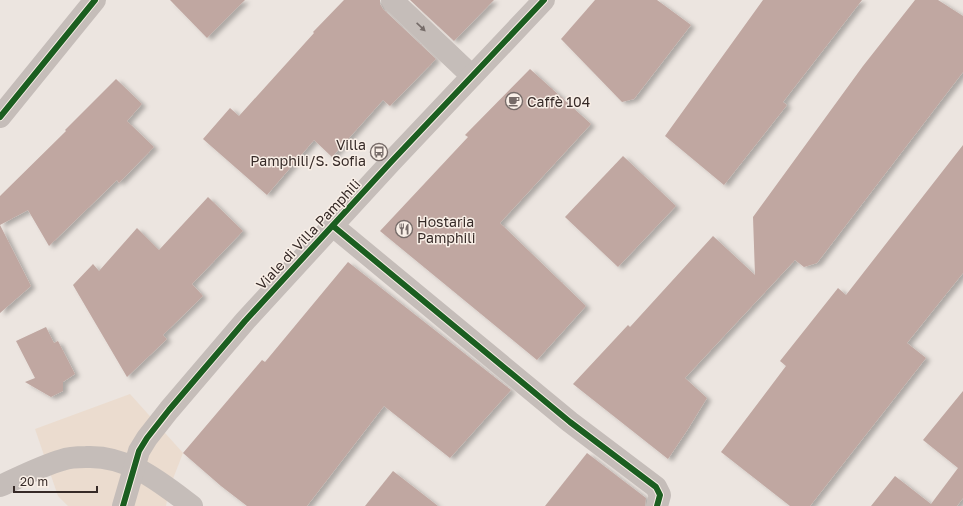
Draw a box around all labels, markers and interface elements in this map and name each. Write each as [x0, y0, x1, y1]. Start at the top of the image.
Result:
one-way arrow [416, 22, 425, 31]
cafe icon: Caffè 104 [504, 91, 524, 111]
place label: Caffè 104 [527, 93, 590, 110]
place label: Villa Pamphili/S. Sofia [250, 136, 366, 169]
bus stop icon: Villa Pamphili/S. Sofia [369, 142, 389, 162]
street label: Viale di Villa Pamphili [252, 175, 364, 293]
place label: Hostaria Pamphili [417, 213, 476, 246]
restaurant icon: Hostaria Pamphili [394, 219, 414, 239]
scale bar [14, 468, 97, 494]
text: 20 m [20, 474, 48, 489]

